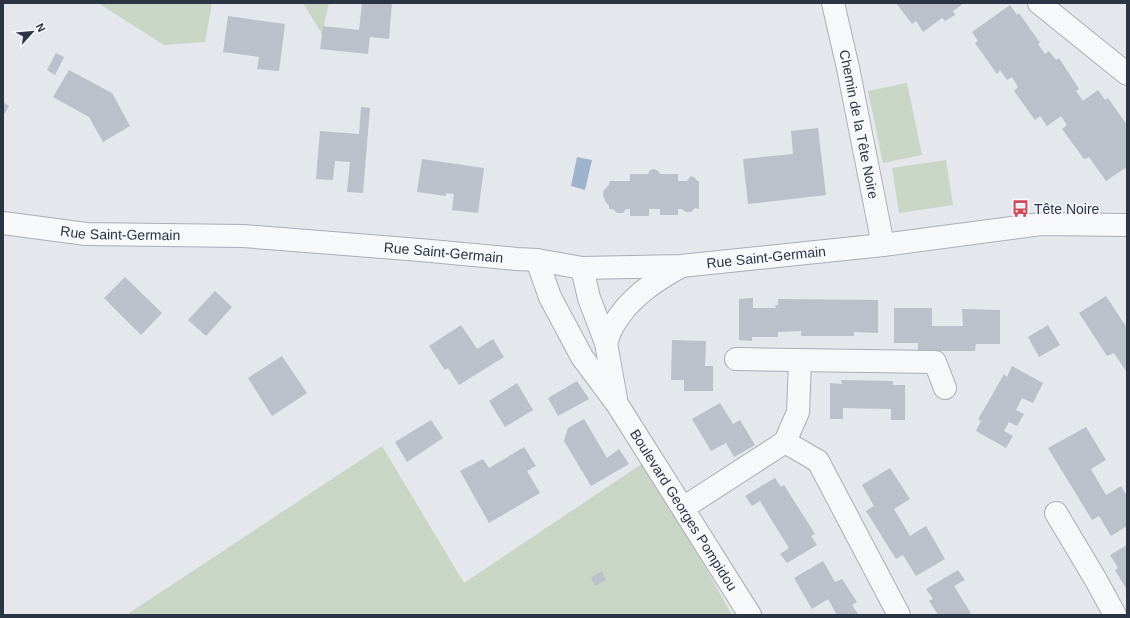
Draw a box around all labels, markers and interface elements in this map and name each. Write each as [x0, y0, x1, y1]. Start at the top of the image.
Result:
north arrow [12, 12, 52, 52]
text: N [34, 21, 48, 34]
street label: Chemin de la Tête Noire [836, 48, 882, 200]
bus stop icon: Tête Noire [1011, 199, 1031, 219]
place label: Tête Noire [1034, 201, 1100, 217]
street label: Rue Saint-Germain [59, 223, 180, 243]
street label: Rue Saint-Germain [383, 239, 504, 266]
street label: Rue Saint-Germain [706, 243, 827, 271]
street label: Boulevard Georges Pompidou [627, 426, 741, 594]

